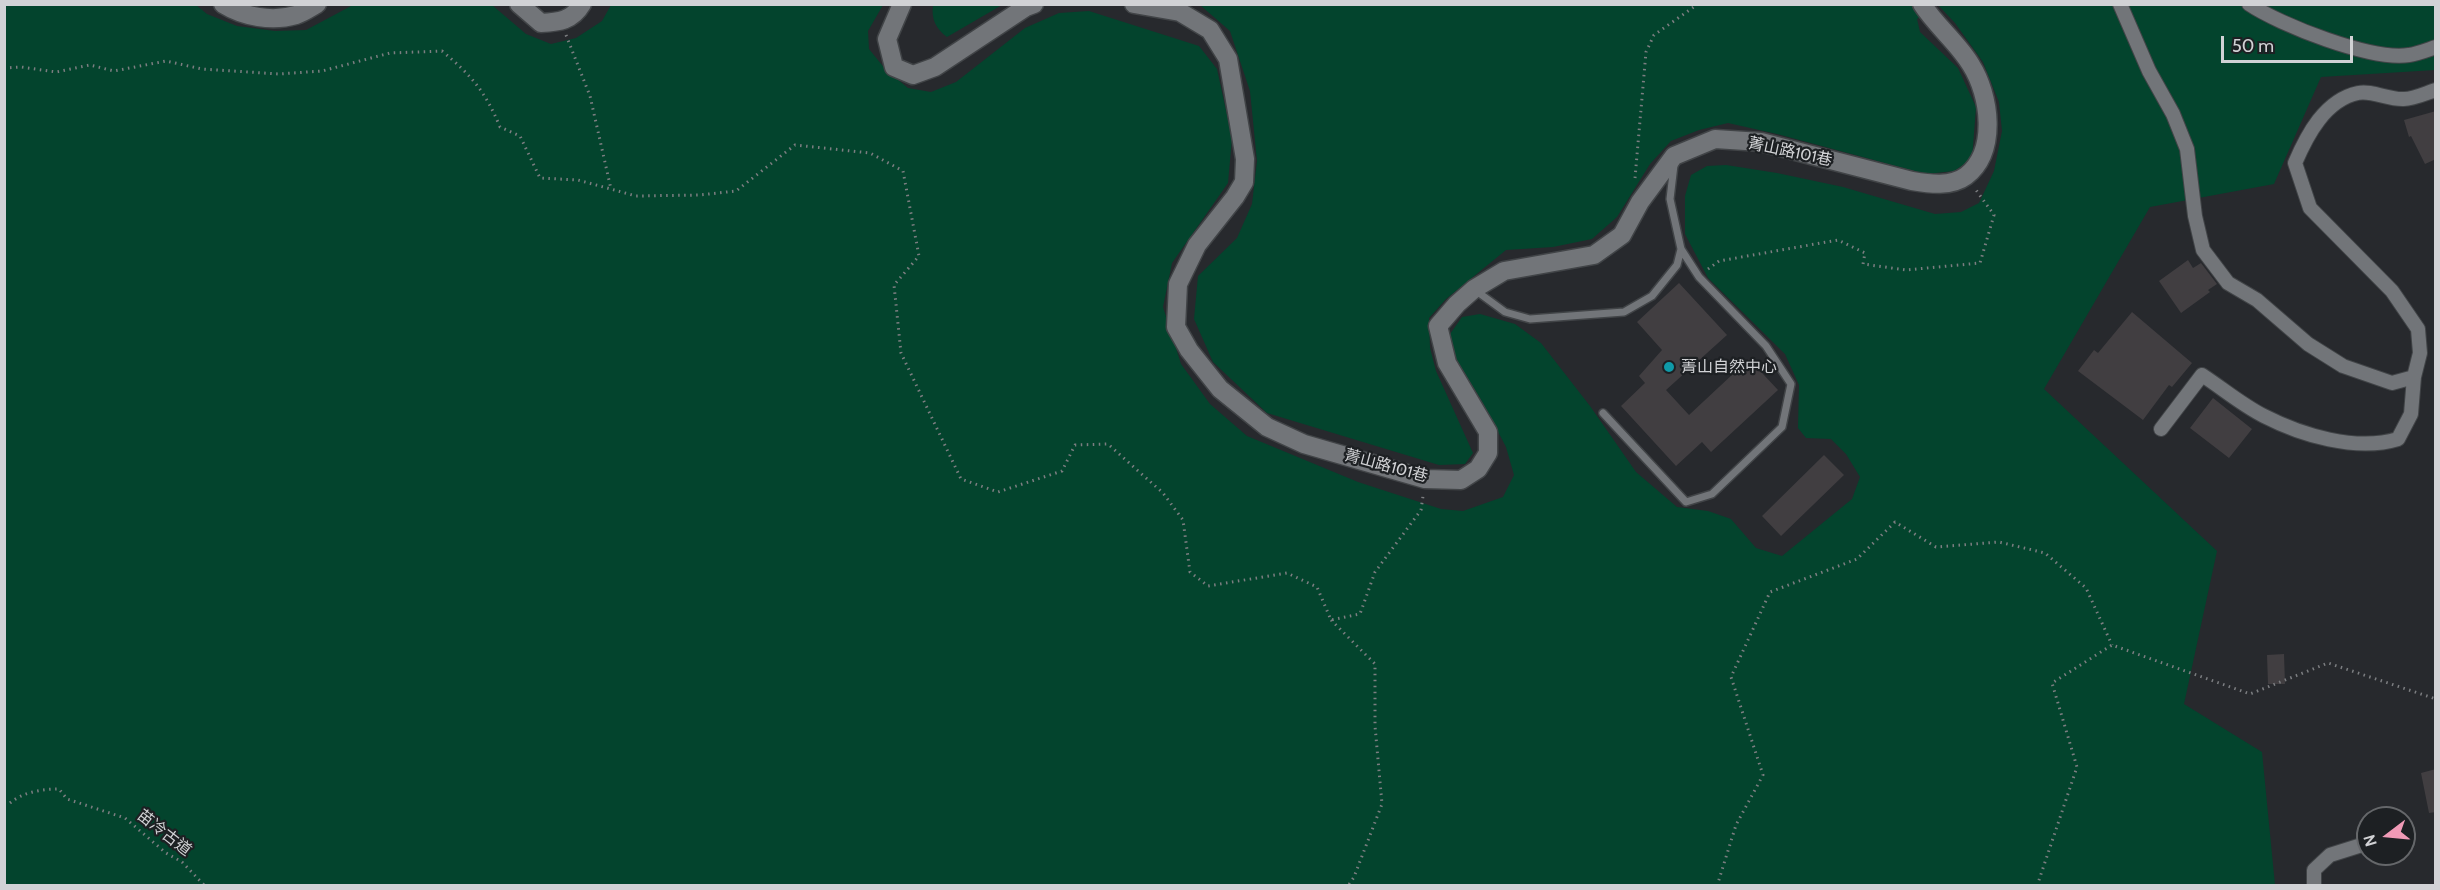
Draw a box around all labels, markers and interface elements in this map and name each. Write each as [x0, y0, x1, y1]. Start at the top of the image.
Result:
scale bar [2224, 24, 2356, 62]
text: 50 m [2232, 35, 2274, 57]
street label: 菁山路101巷 [1746, 134, 1834, 170]
place label: 菁山自然中心 [1681, 357, 1777, 377]
marker: 菁山自然中心 [1662, 360, 1676, 374]
street label: 菁山路101巷 [1342, 446, 1430, 486]
street label: 苗冷古道 [133, 806, 195, 860]
north arrow [2356, 806, 2416, 866]
text: N [2359, 832, 2381, 849]

